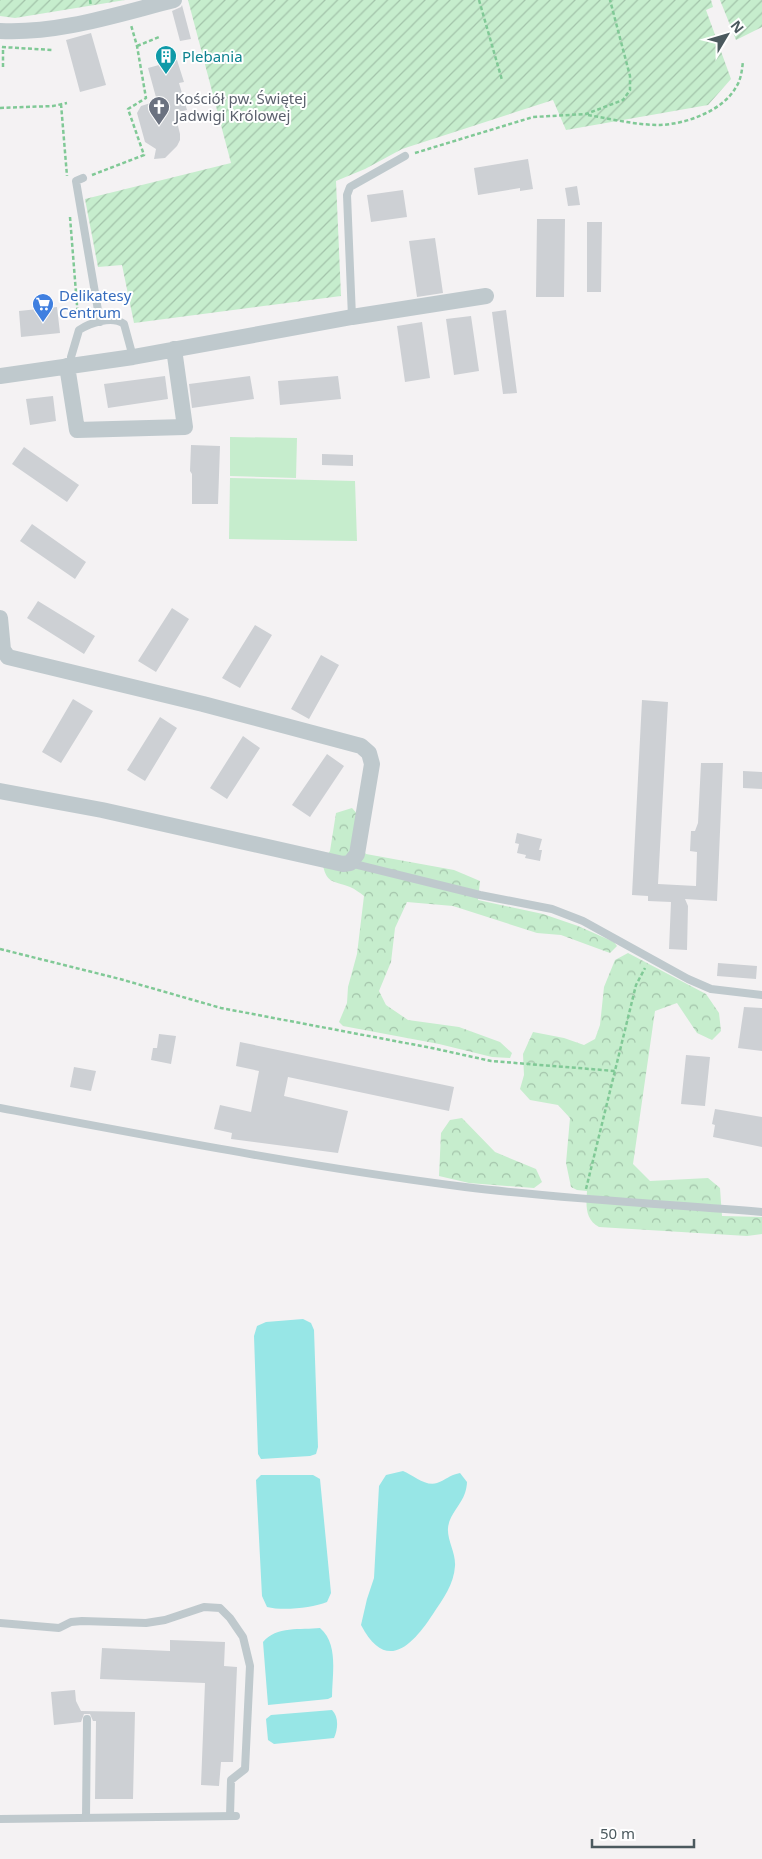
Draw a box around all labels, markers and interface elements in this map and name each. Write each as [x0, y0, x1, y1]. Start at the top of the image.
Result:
north arrow [702, 10, 752, 60]
text: N [727, 16, 749, 37]
building icon: Plebania [154, 44, 178, 75]
place label: Plebania [182, 46, 243, 66]
place label: Kościół pw. Świętej Jadwigi Królowej [173, 88, 307, 125]
church icon: Kościół pw. Świętej Jadwigi Królowej [147, 95, 171, 126]
place label: Delikatesy Centrum [59, 285, 132, 322]
supermarket icon: Delikatesy Centrum [31, 292, 55, 323]
scale bar [592, 1816, 694, 1848]
text: 50 m [600, 1823, 635, 1843]

